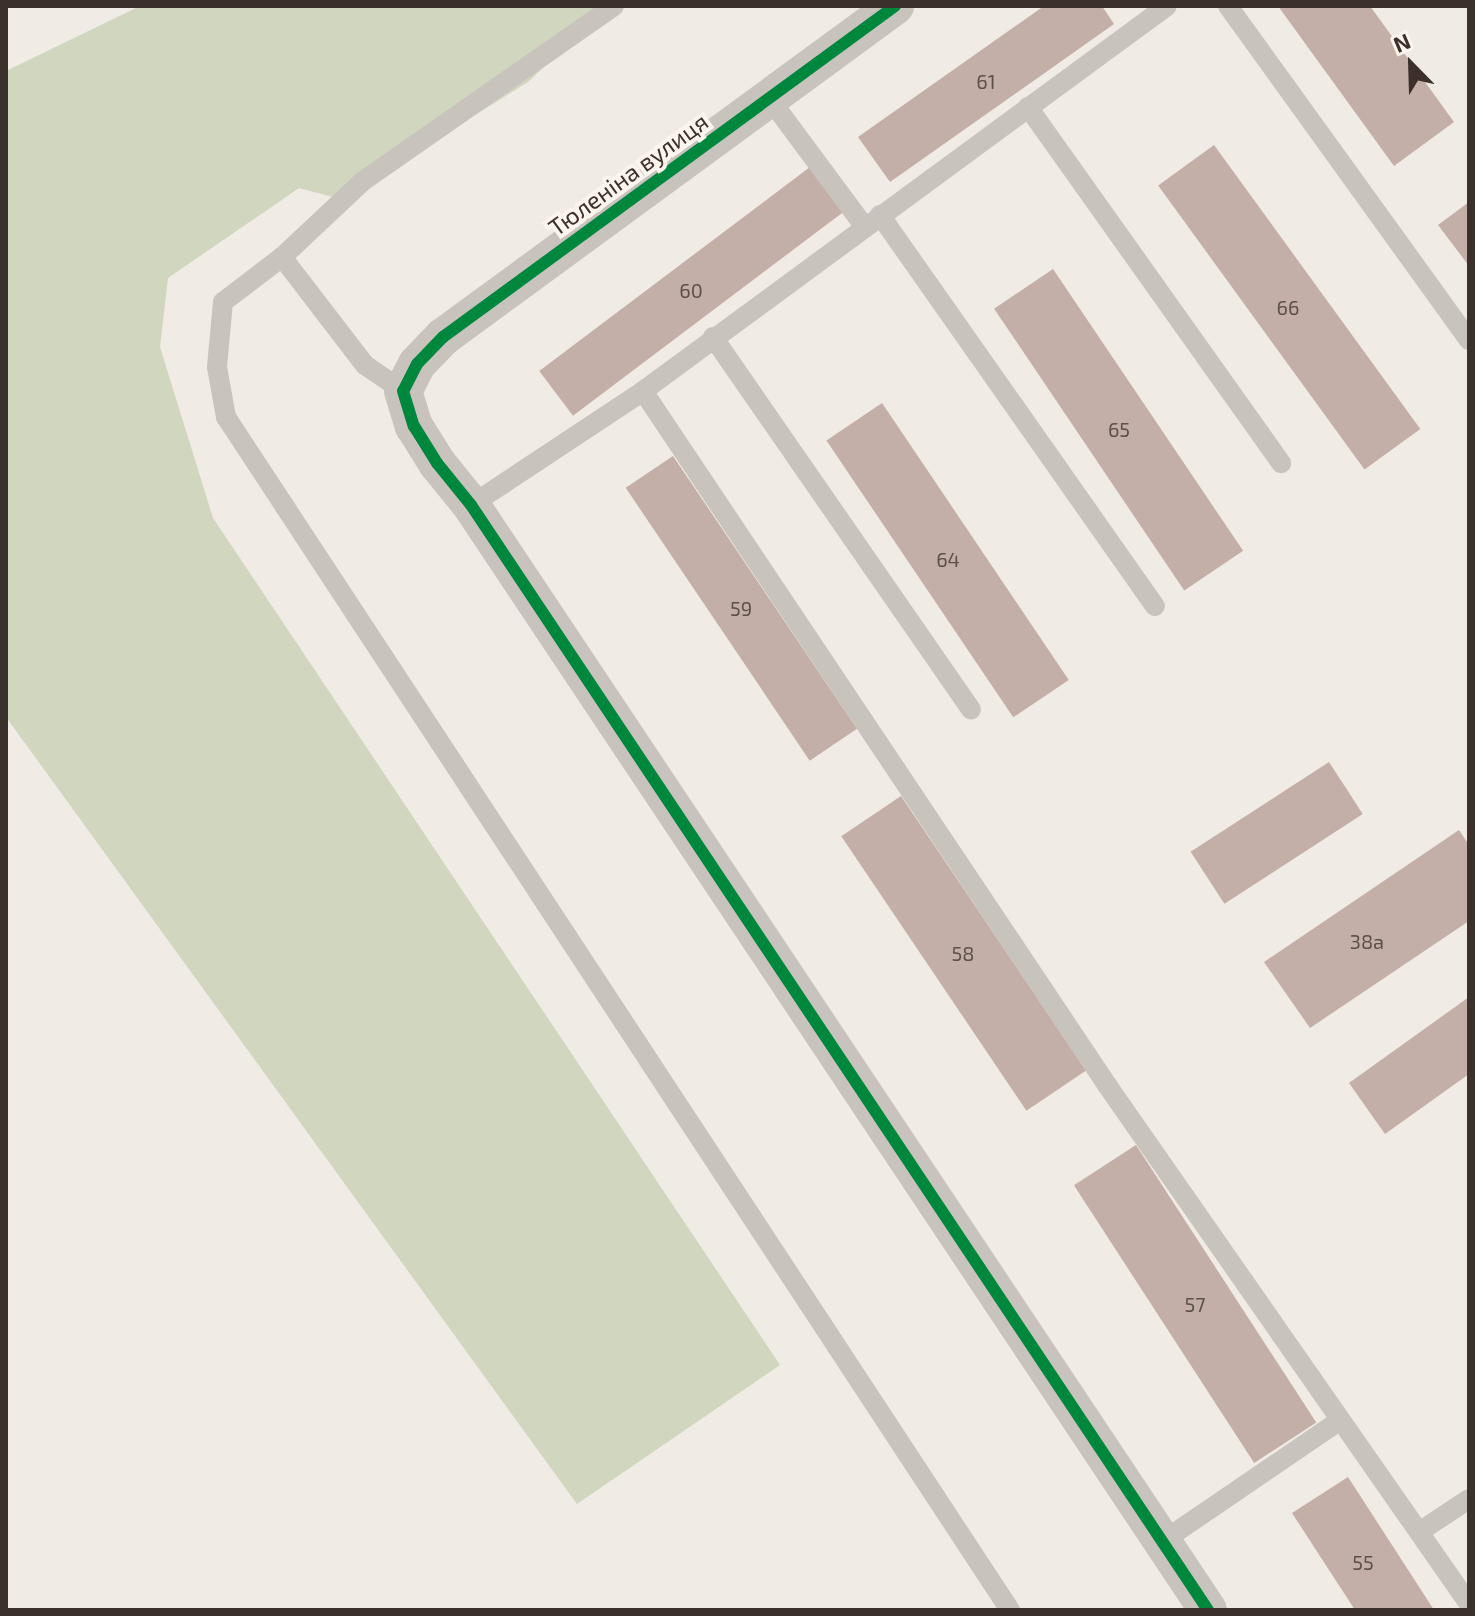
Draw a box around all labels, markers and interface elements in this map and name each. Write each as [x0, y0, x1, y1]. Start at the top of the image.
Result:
north arrow [1371, 24, 1451, 104]
text: N [1389, 27, 1414, 57]
house number: 61 [976, 69, 996, 93]
street label: Тюленіна вулиця [543, 107, 713, 241]
house number: 60 [679, 278, 703, 302]
house number: 66 [1277, 295, 1299, 319]
house number: 65 [1108, 417, 1130, 441]
house number: 64 [936, 547, 960, 571]
house number: 59 [730, 596, 752, 620]
house number: 38а [1350, 929, 1384, 953]
house number: 58 [952, 941, 974, 965]
house number: 57 [1185, 1292, 1205, 1316]
house number: 55 [1352, 1550, 1374, 1574]

